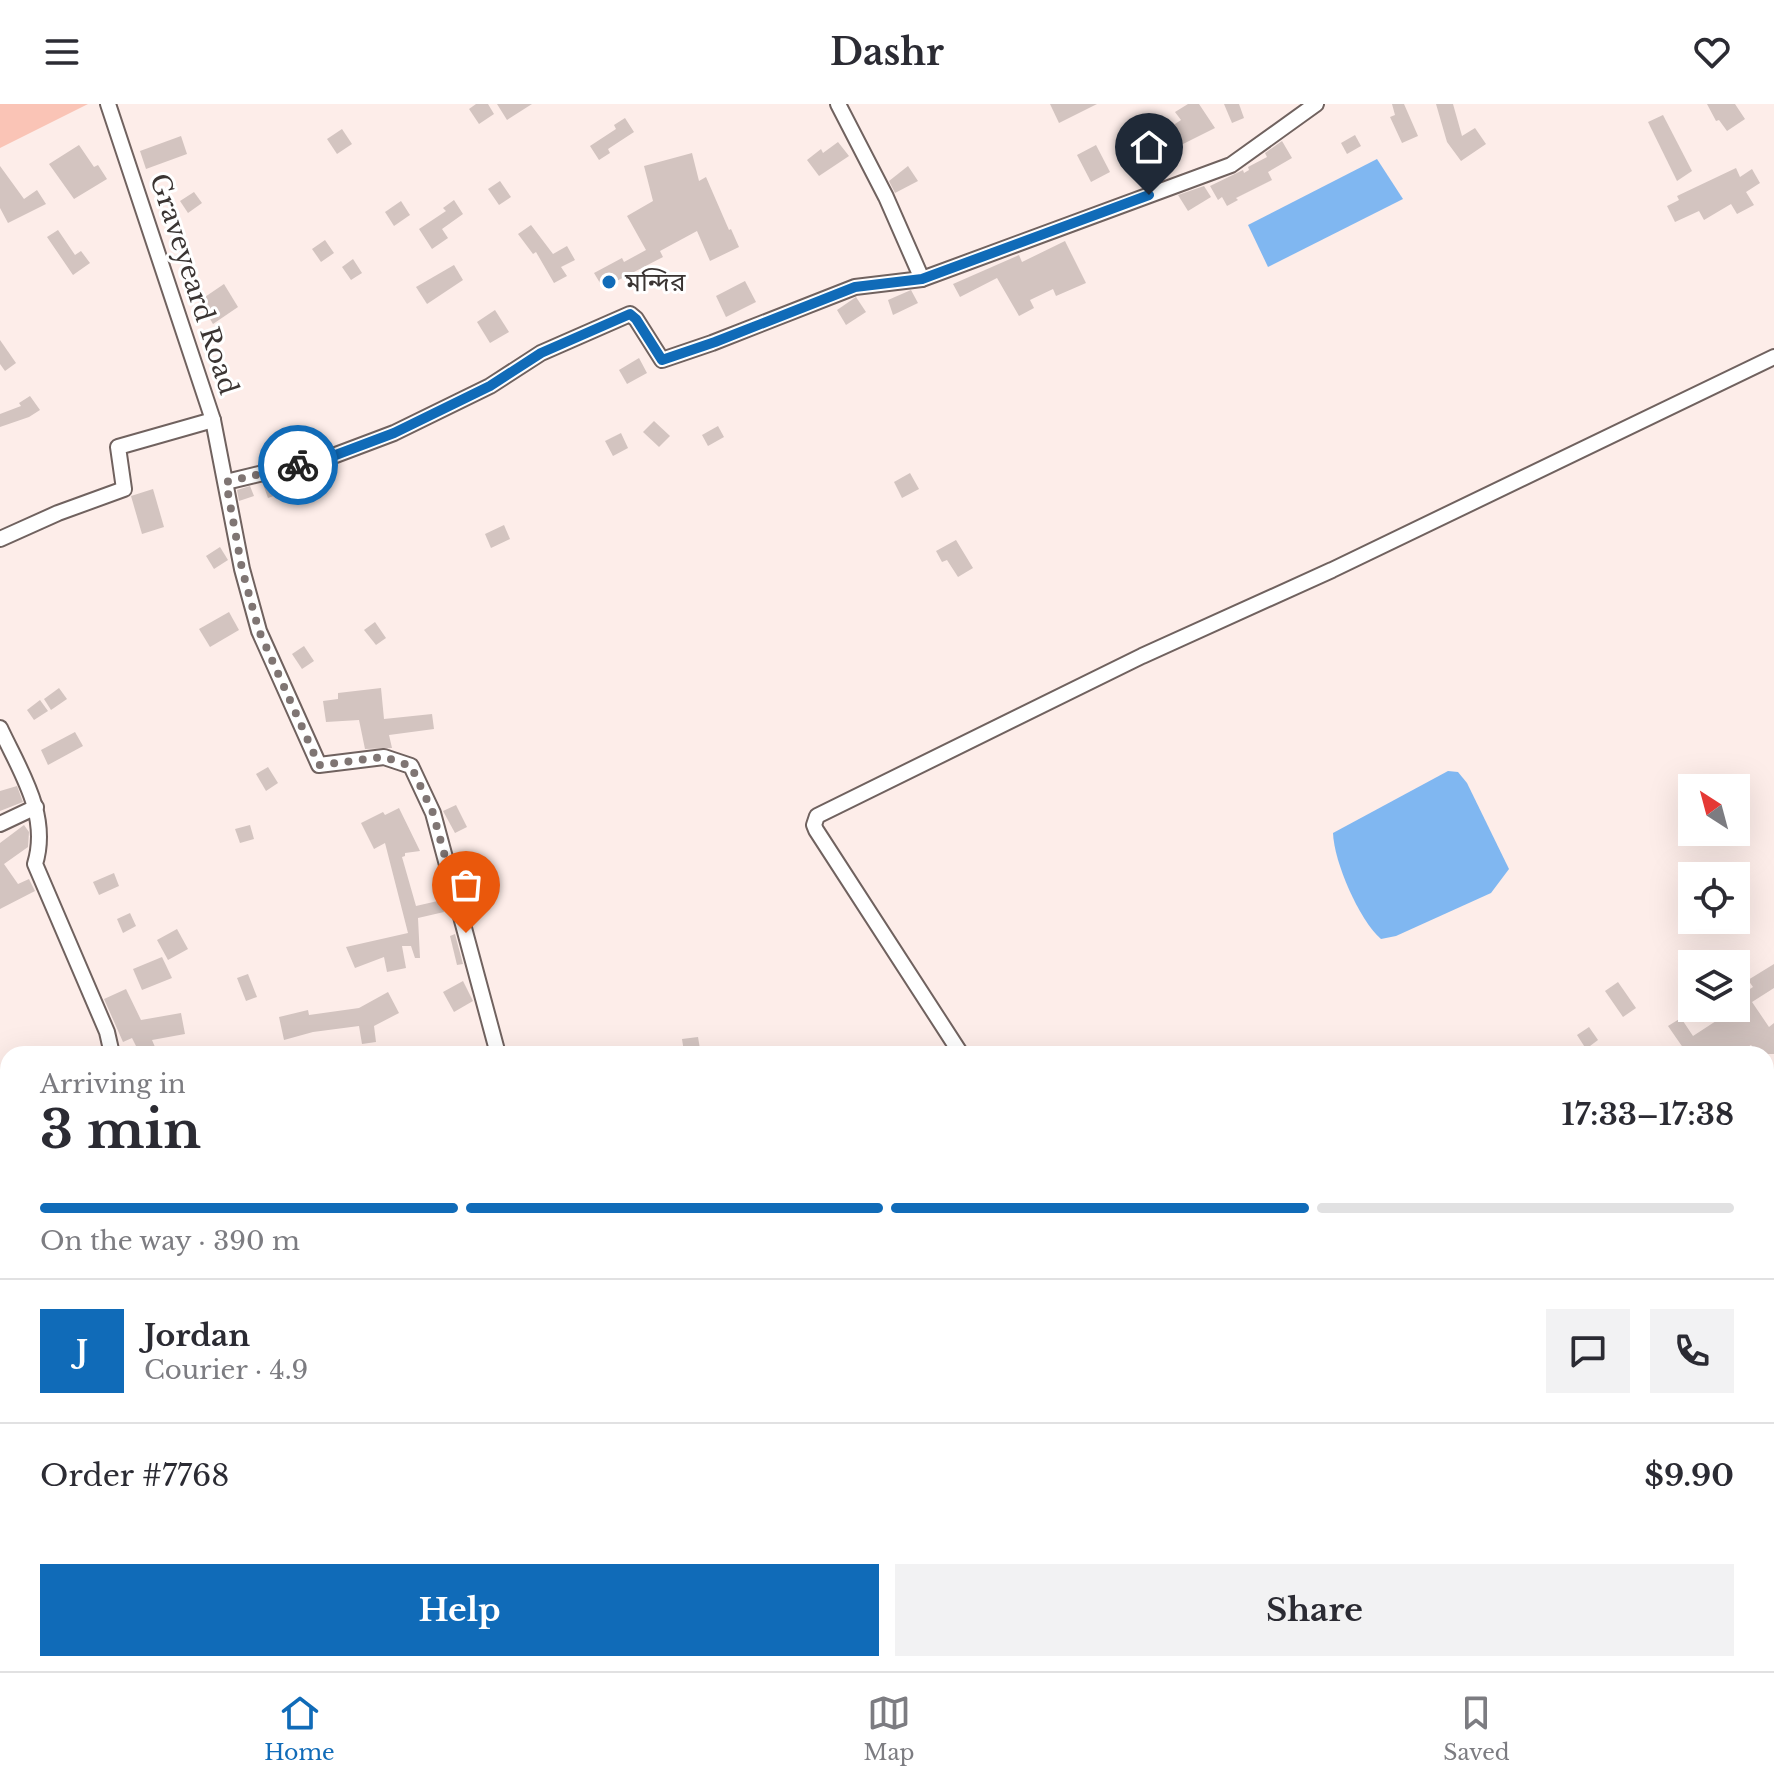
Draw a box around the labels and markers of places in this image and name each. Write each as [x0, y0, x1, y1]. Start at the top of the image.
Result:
pin [1115, 113, 1183, 195]
place label: মন্দির [624, 266, 686, 298]
marker: মন্দির [600, 273, 618, 291]
pin [432, 851, 500, 933]

